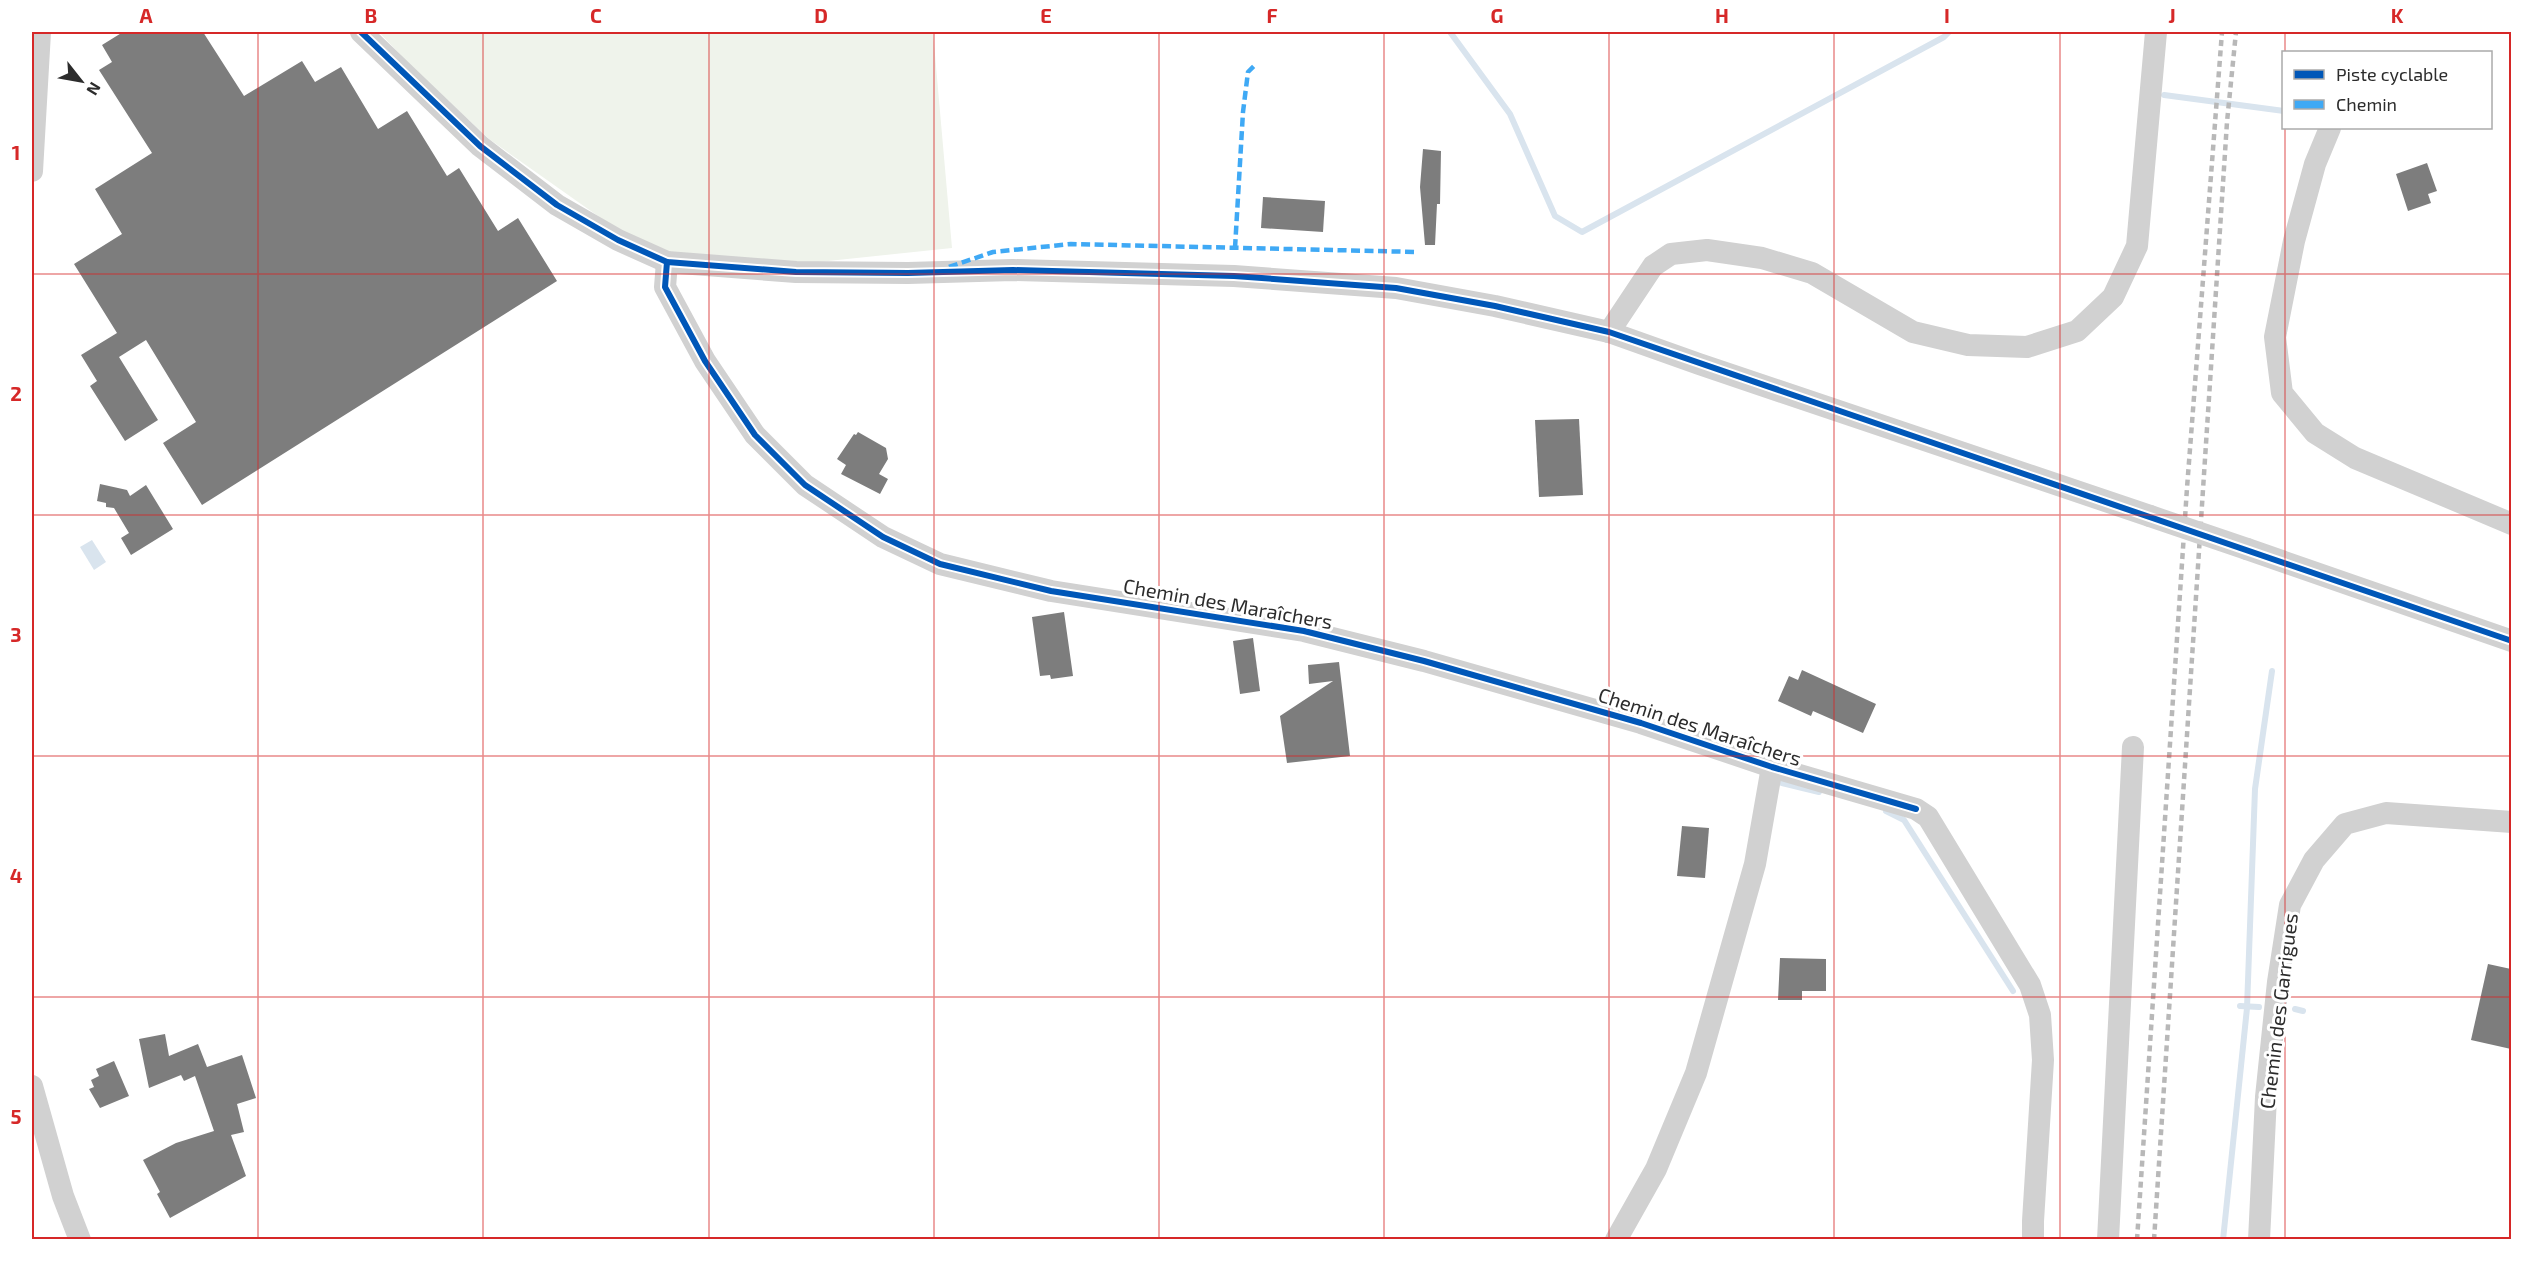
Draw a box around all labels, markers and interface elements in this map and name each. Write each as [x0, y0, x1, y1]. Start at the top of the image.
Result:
text: A [139, 3, 153, 27]
text: B [365, 3, 377, 27]
text: C [590, 3, 602, 27]
text: D [814, 3, 828, 27]
text: E [1040, 3, 1052, 27]
text: F [1266, 3, 1278, 27]
text: G [1491, 3, 1503, 27]
text: H [1715, 3, 1729, 27]
text: I [1944, 3, 1950, 27]
text: J [2168, 3, 2176, 27]
text: K [2391, 3, 2404, 27]
north arrow [51, 51, 111, 111]
legend [2282, 51, 2492, 129]
text: Piste cyclable [2336, 63, 2448, 85]
text: N [83, 79, 105, 99]
text: Chemin [2336, 93, 2397, 115]
text: 1 [12, 140, 20, 164]
text: 2 [10, 381, 22, 405]
street label: Chemin des Maraîchers [1122, 573, 1334, 633]
text: 3 [10, 622, 22, 646]
street label: Chemin des Maraîchers [1595, 682, 1805, 770]
text: 4 [10, 863, 23, 887]
street label: Chemin des Garrigues [2254, 912, 2302, 1110]
text: 5 [10, 1104, 22, 1128]

